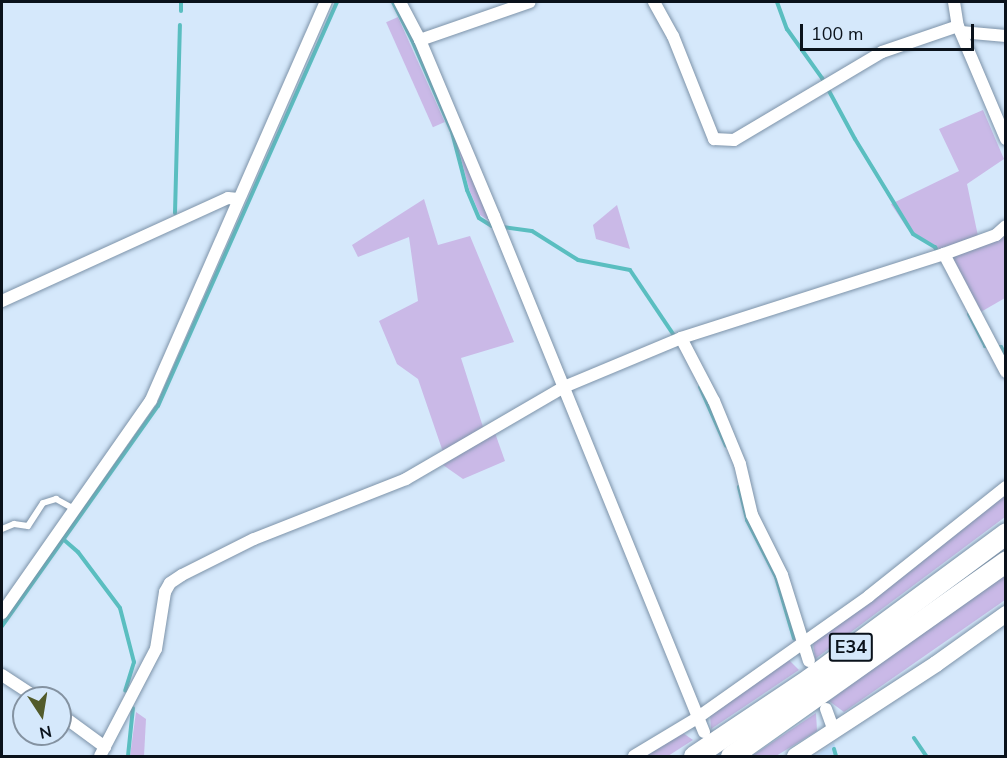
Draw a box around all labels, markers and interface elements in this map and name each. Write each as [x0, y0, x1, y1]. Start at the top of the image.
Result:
scale bar [803, 12, 977, 50]
text: 100 m [811, 22, 863, 46]
road number: E34 [828, 632, 874, 662]
north arrow [12, 686, 72, 746]
text: N [37, 720, 53, 744]

